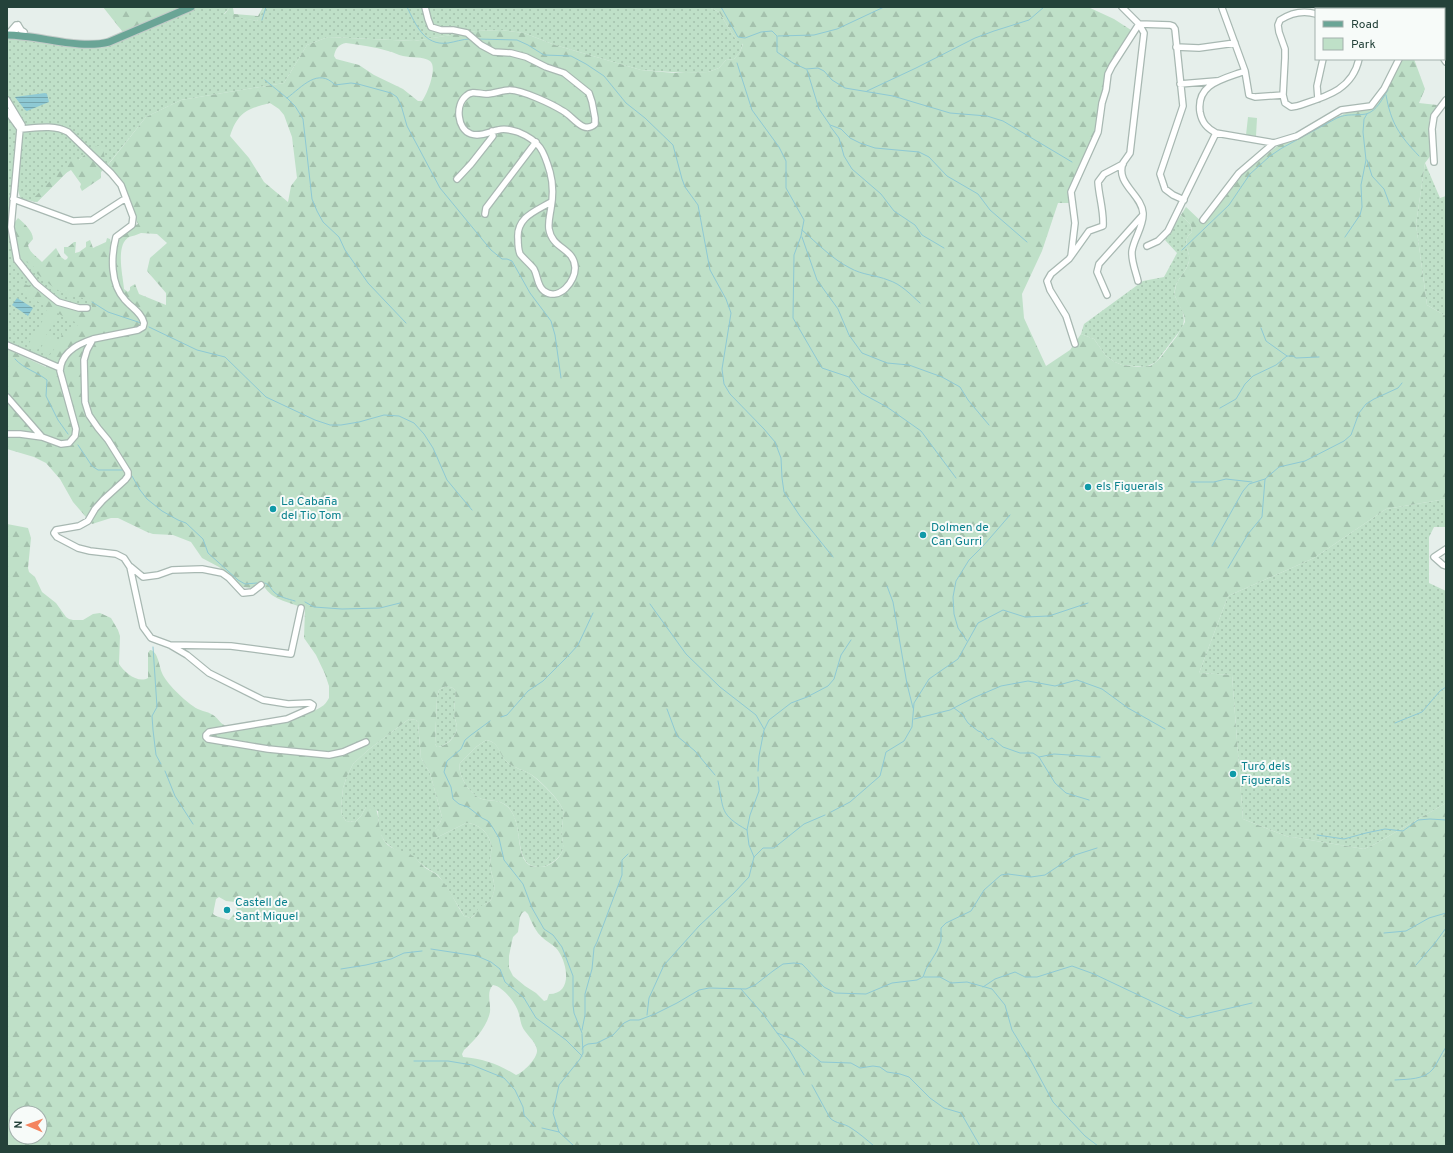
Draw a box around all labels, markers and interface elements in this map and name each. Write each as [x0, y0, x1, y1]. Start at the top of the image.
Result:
legend [1315, 8, 1445, 60]
text: Road [1351, 17, 1379, 33]
text: Park [1351, 37, 1376, 53]
place label: els Figuerals [1096, 479, 1163, 495]
marker: els Figuerals [1083, 482, 1093, 492]
place label: La Cabaña del Tio Tom [281, 494, 341, 524]
marker: La Cabaña del Tio Tom [268, 504, 278, 514]
place label: Dolmen de Can Gurri [931, 520, 989, 550]
marker: Dolmen de Can Gurri [918, 530, 928, 540]
place label: Turó dels Figuerals [1241, 759, 1290, 789]
marker: Turó dels Figuerals [1228, 769, 1238, 779]
place label: Castell de Sant Miquel [235, 895, 298, 925]
marker: Castell de Sant Miquel [222, 905, 232, 915]
north arrow [8, 1105, 48, 1145]
text: N [12, 1120, 26, 1129]

